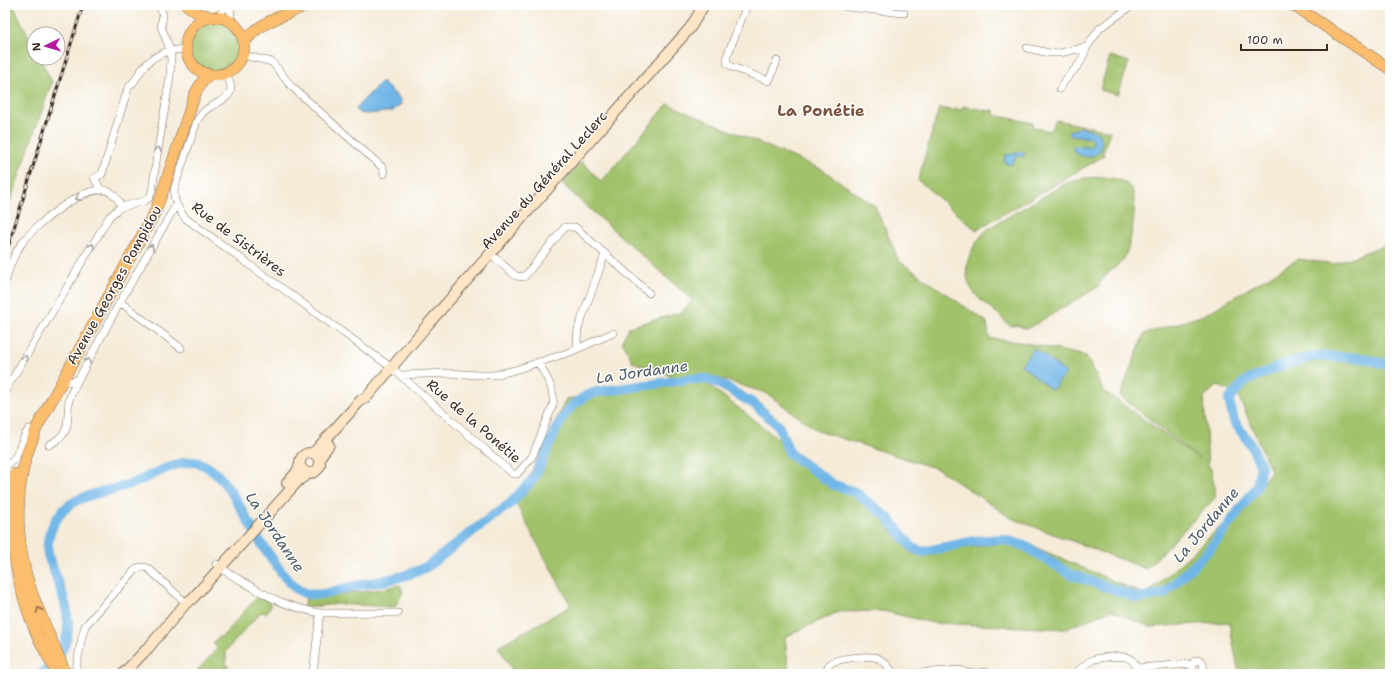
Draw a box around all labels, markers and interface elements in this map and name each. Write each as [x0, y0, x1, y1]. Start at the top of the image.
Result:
north arrow [26, 26, 66, 66]
scale bar [1241, 26, 1327, 52]
text: 100 m [1247, 32, 1283, 48]
text: N [29, 42, 44, 52]
district label: La Ponétie [777, 100, 865, 121]
street label: Avenue du Général Leclerc [477, 107, 611, 253]
one-way arrow [153, 146, 162, 152]
one-way arrow [74, 194, 82, 201]
street label: Rue de Sistrières [188, 198, 290, 280]
street label: Avenue Georges Pompidou [63, 202, 165, 368]
one-way arrow [87, 243, 94, 250]
one-way arrow [147, 244, 154, 251]
one-way arrow [20, 355, 28, 362]
water label: La Jordanne [595, 356, 689, 388]
one-way arrow [83, 358, 91, 365]
street label: Rue de la Ponétie [423, 375, 525, 467]
water label: La Jordanne [1169, 483, 1243, 567]
water label: La Jordanne [241, 488, 309, 576]
one-way arrow [36, 607, 44, 614]

